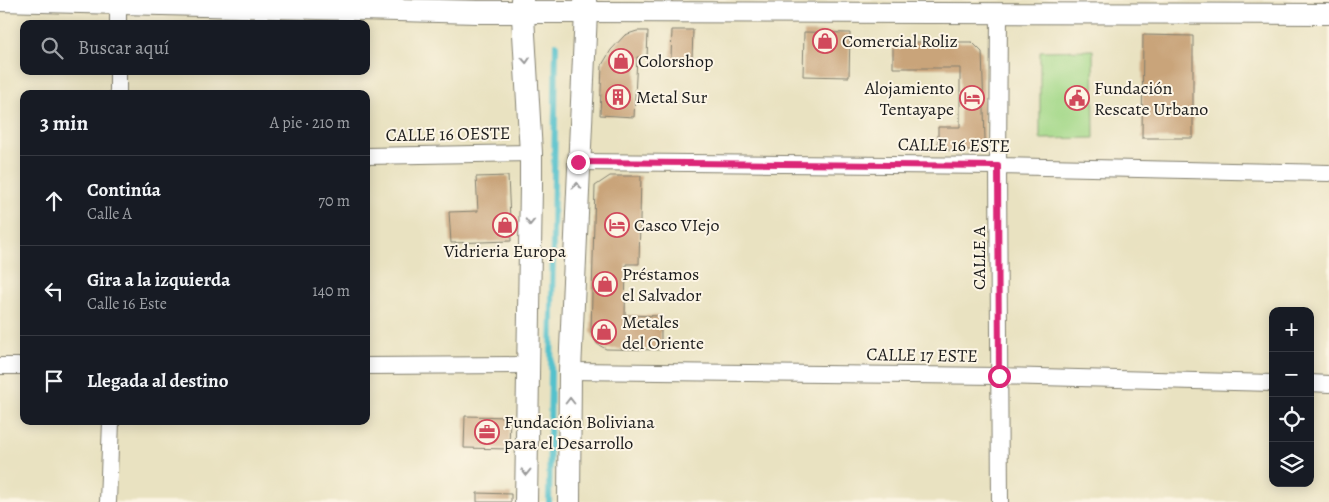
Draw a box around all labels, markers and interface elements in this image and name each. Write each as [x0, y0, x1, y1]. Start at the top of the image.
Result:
search box [20, 20, 370, 75]
shop icon: Comercial Roliz [812, 28, 838, 54]
place label: Comercial Roliz [842, 29, 958, 53]
icon: search [38, 34, 66, 62]
text: Buscar aquí [78, 35, 169, 61]
shop icon: Colorshop [608, 48, 634, 74]
place label: Colorshop [638, 49, 713, 73]
one-way arrow [520, 56, 531, 64]
place label: Alojamiento Tentayape [864, 76, 954, 121]
place label: Fundación Rescate Urbano [1094, 76, 1208, 121]
building icon: Metal Sur [605, 84, 631, 110]
place label: Metal Sur [636, 85, 708, 109]
hotel icon: Alojamiento Tentayape [959, 85, 985, 111]
public building icon: Fundación Rescate Urbano [1064, 85, 1090, 111]
text: 3 min [40, 109, 88, 137]
text: A pie · 210 m [270, 112, 350, 134]
street label: CALLE 16 OESTE [385, 121, 511, 147]
street label: CALLE 16 ESTE [898, 132, 1010, 158]
route end [567, 151, 590, 174]
text: Continúa [87, 177, 161, 203]
one-way arrow [572, 182, 582, 190]
icon: ahead [40, 187, 68, 215]
text: 70 m [318, 190, 350, 212]
text: Calle A [87, 203, 132, 225]
shop icon: Vidrieria Europa [492, 212, 518, 238]
hotel icon: Casco VIejo [604, 212, 630, 238]
place label: Casco VIejo [634, 213, 719, 237]
one-way arrow [525, 219, 536, 227]
street label: CALLE A [967, 226, 991, 290]
place label: Vidrieria Europa [443, 239, 567, 263]
place label: Préstamos el Salvador [622, 262, 702, 307]
text: Gira a la izquierda [87, 267, 230, 293]
shop icon: Préstamos el Salvador [592, 271, 618, 297]
icon: left [40, 277, 68, 305]
text: 140 m [312, 280, 350, 302]
text: Calle 16 Este [87, 293, 167, 315]
map controls [1269, 307, 1314, 487]
button: + [1269, 307, 1314, 352]
place label: Metales del Oriente [622, 310, 704, 355]
shop icon: Metales del Oriente [591, 319, 617, 345]
street label: CALLE 17 ESTE [866, 342, 978, 368]
button: − [1269, 352, 1314, 397]
route start [988, 365, 1011, 388]
icon: arrive [40, 367, 68, 395]
text: Llegada al destino [87, 368, 229, 394]
one-way arrow [565, 397, 575, 404]
button: locate [1269, 397, 1314, 442]
place label: Fundación Boliviana para el Desarrollo [504, 410, 655, 455]
office icon: Fundación Boliviana para el Desarrollo [474, 419, 500, 445]
button: layers [1269, 442, 1314, 487]
one-way arrow [521, 469, 531, 477]

